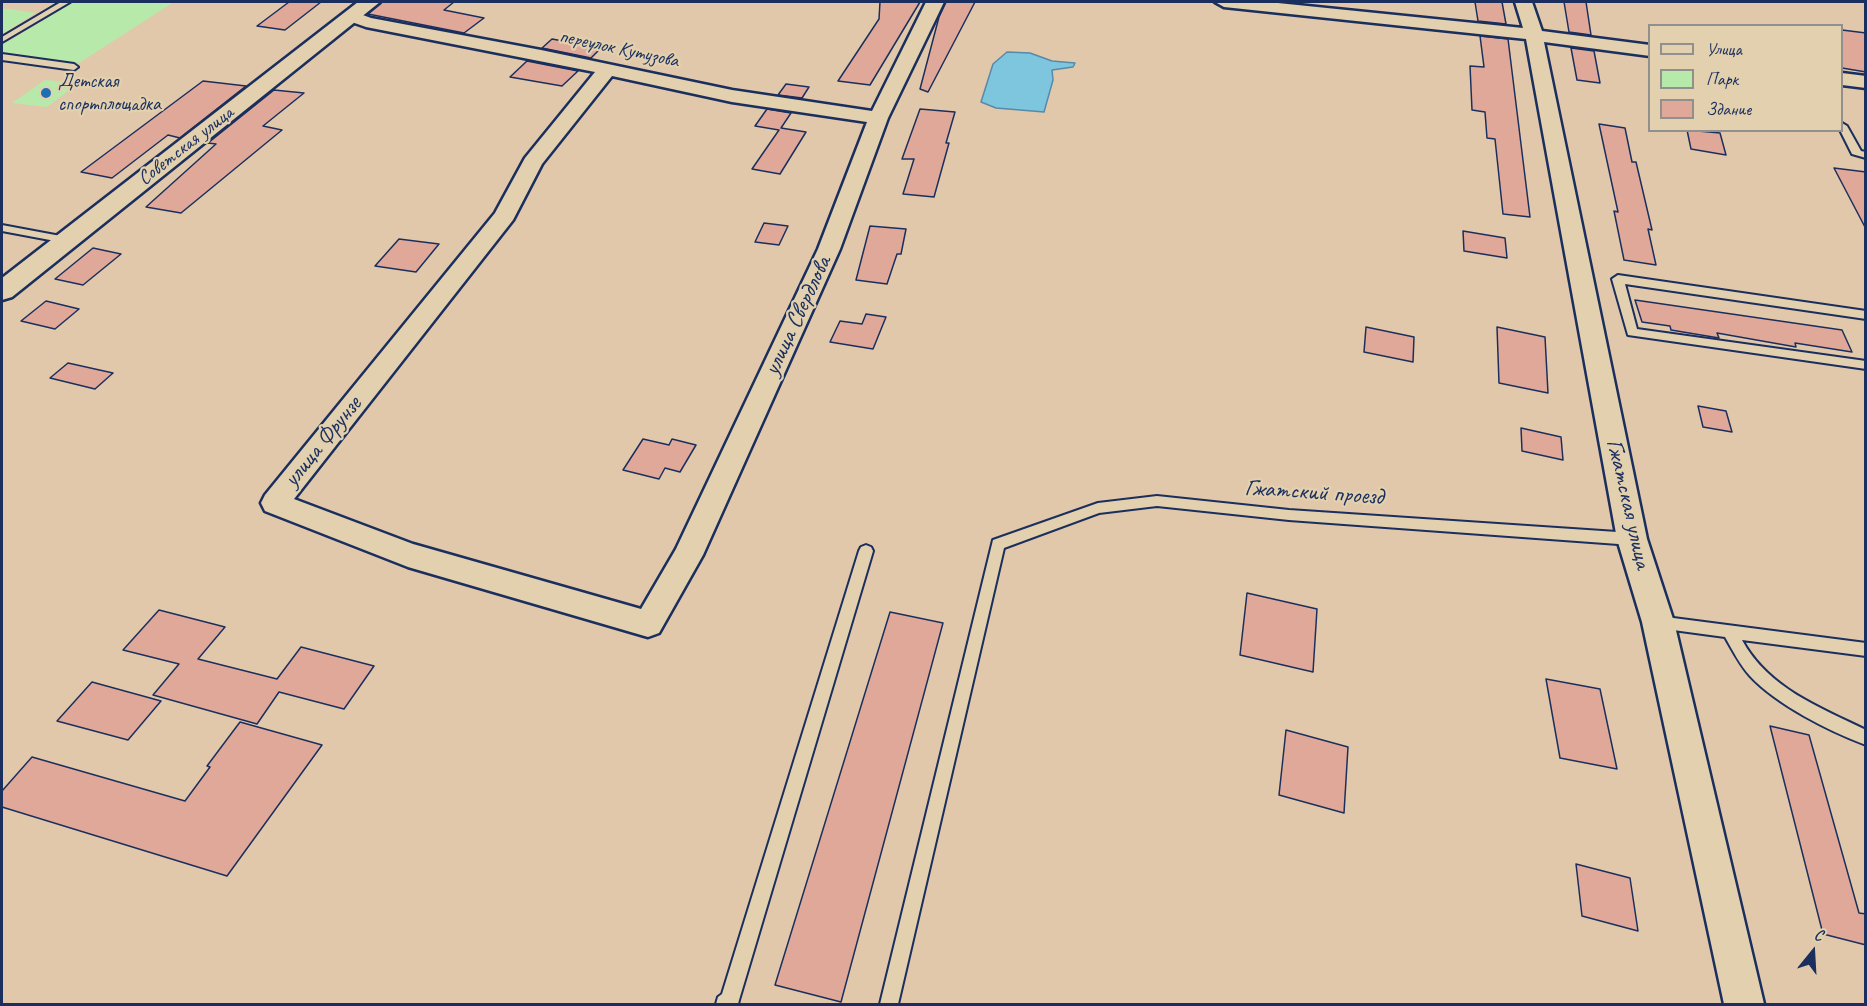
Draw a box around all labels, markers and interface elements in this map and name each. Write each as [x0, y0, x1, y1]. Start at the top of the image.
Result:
legend [1648, 24, 1843, 132]
street label: переулок Кутузова [557, 25, 681, 73]
text: Улица [1706, 38, 1742, 60]
text: Парк [1706, 68, 1738, 90]
place label: Детская спортплощадка [58, 70, 161, 117]
marker: Детская спортплощадка [39, 86, 53, 100]
text: Здание [1706, 98, 1751, 120]
street label: Советская улица [133, 101, 239, 191]
street label: улица Свердлова [758, 252, 838, 380]
street label: улица Фрунзе [278, 391, 368, 493]
street label: Гжатская улица [1599, 436, 1657, 572]
street label: Гжатский проезд [1244, 474, 1384, 512]
north arrow [1783, 922, 1843, 982]
text: С [1812, 924, 1825, 946]

